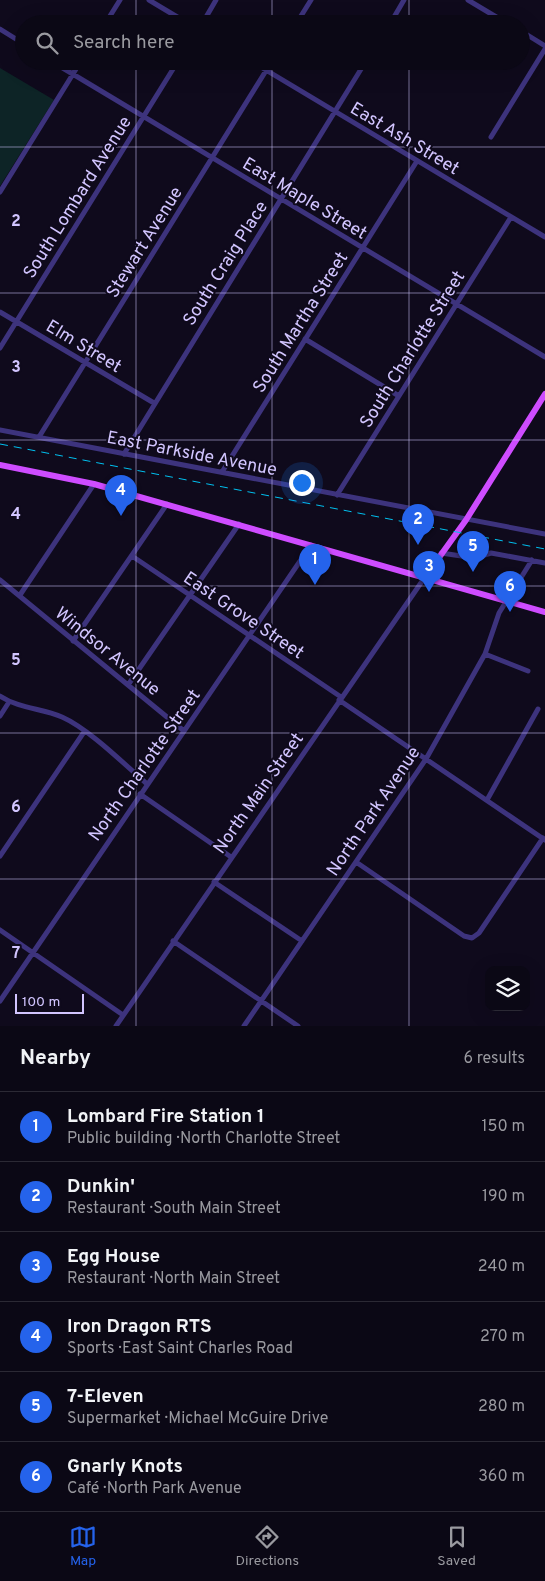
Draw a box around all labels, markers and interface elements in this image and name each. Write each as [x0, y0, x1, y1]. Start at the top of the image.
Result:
search box [15, 15, 530, 70]
icon: search [33, 29, 61, 57]
text: Search here [73, 31, 175, 55]
street label: East Ash Street [345, 98, 463, 181]
street label: South Lombard Avenue [19, 112, 138, 283]
street label: East Maple Street [238, 153, 371, 246]
street label: Stewart Avenue [102, 183, 189, 303]
street label: South Craig Place [179, 197, 274, 330]
text: 2 [11, 212, 21, 232]
street label: South Martha Street [249, 248, 354, 398]
street label: South Charlotte Street [356, 267, 471, 433]
street label: Elm Street [41, 316, 125, 379]
text: 3 [11, 358, 21, 378]
street label: East Parkside Avenue [105, 427, 279, 482]
your location [289, 470, 315, 496]
pin: 4 [105, 475, 137, 516]
pin: 2 [402, 504, 434, 545]
text: 4 [11, 505, 21, 525]
pin: 5 [457, 531, 489, 572]
pin: 1 [299, 544, 331, 585]
pin: 3 [413, 551, 445, 592]
street label: East Grove Street [178, 567, 308, 665]
pin: 6 [494, 571, 526, 612]
street label: Windsor Avenue [50, 603, 164, 702]
text: 5 [11, 651, 21, 671]
street label: North Charlotte Street [84, 685, 206, 846]
street label: North Main Street [209, 729, 310, 859]
street label: North Park Avenue [322, 743, 426, 881]
text: 6 [11, 798, 21, 818]
text: 7 [12, 944, 20, 964]
map controls [485, 966, 530, 1011]
button: layers [485, 966, 530, 1011]
scale bar [15, 991, 84, 1014]
text: 100 m [22, 994, 60, 1011]
text: Nearby [20, 1045, 91, 1072]
text: 6 results [463, 1049, 525, 1069]
text: Lombard Fire Station 1 [67, 1105, 265, 1129]
text: 1 [33, 1117, 39, 1137]
text: 150 m [482, 1117, 525, 1137]
text: Public building · North Charlotte Street [67, 1129, 340, 1149]
text: Dunkin' [67, 1175, 135, 1199]
text: 2 [31, 1187, 41, 1207]
text: 190 m [482, 1187, 525, 1207]
text: Restaurant · South Main Street [67, 1199, 281, 1219]
text: Egg House [67, 1245, 160, 1269]
text: 3 [31, 1257, 41, 1277]
text: 240 m [478, 1257, 525, 1277]
text: Restaurant · North Main Street [67, 1269, 280, 1289]
text: Iron Dragon RTS [67, 1315, 212, 1339]
text: 4 [31, 1327, 41, 1347]
text: 270 m [480, 1327, 525, 1347]
text: Sports · East Saint Charles Road [67, 1339, 293, 1359]
text: 7-Eleven [67, 1385, 144, 1409]
text: 5 [31, 1397, 41, 1417]
text: 280 m [478, 1397, 525, 1417]
text: Supermarket · Michael McGuire Drive [67, 1409, 328, 1429]
text: Gnarly Knots [67, 1455, 183, 1479]
text: 6 [31, 1467, 41, 1487]
text: 360 m [478, 1467, 525, 1487]
text: Café · North Park Avenue [67, 1479, 242, 1499]
tab: Map [69, 1523, 97, 1570]
tab: Directions [235, 1523, 299, 1570]
tab: Saved [437, 1523, 476, 1570]

